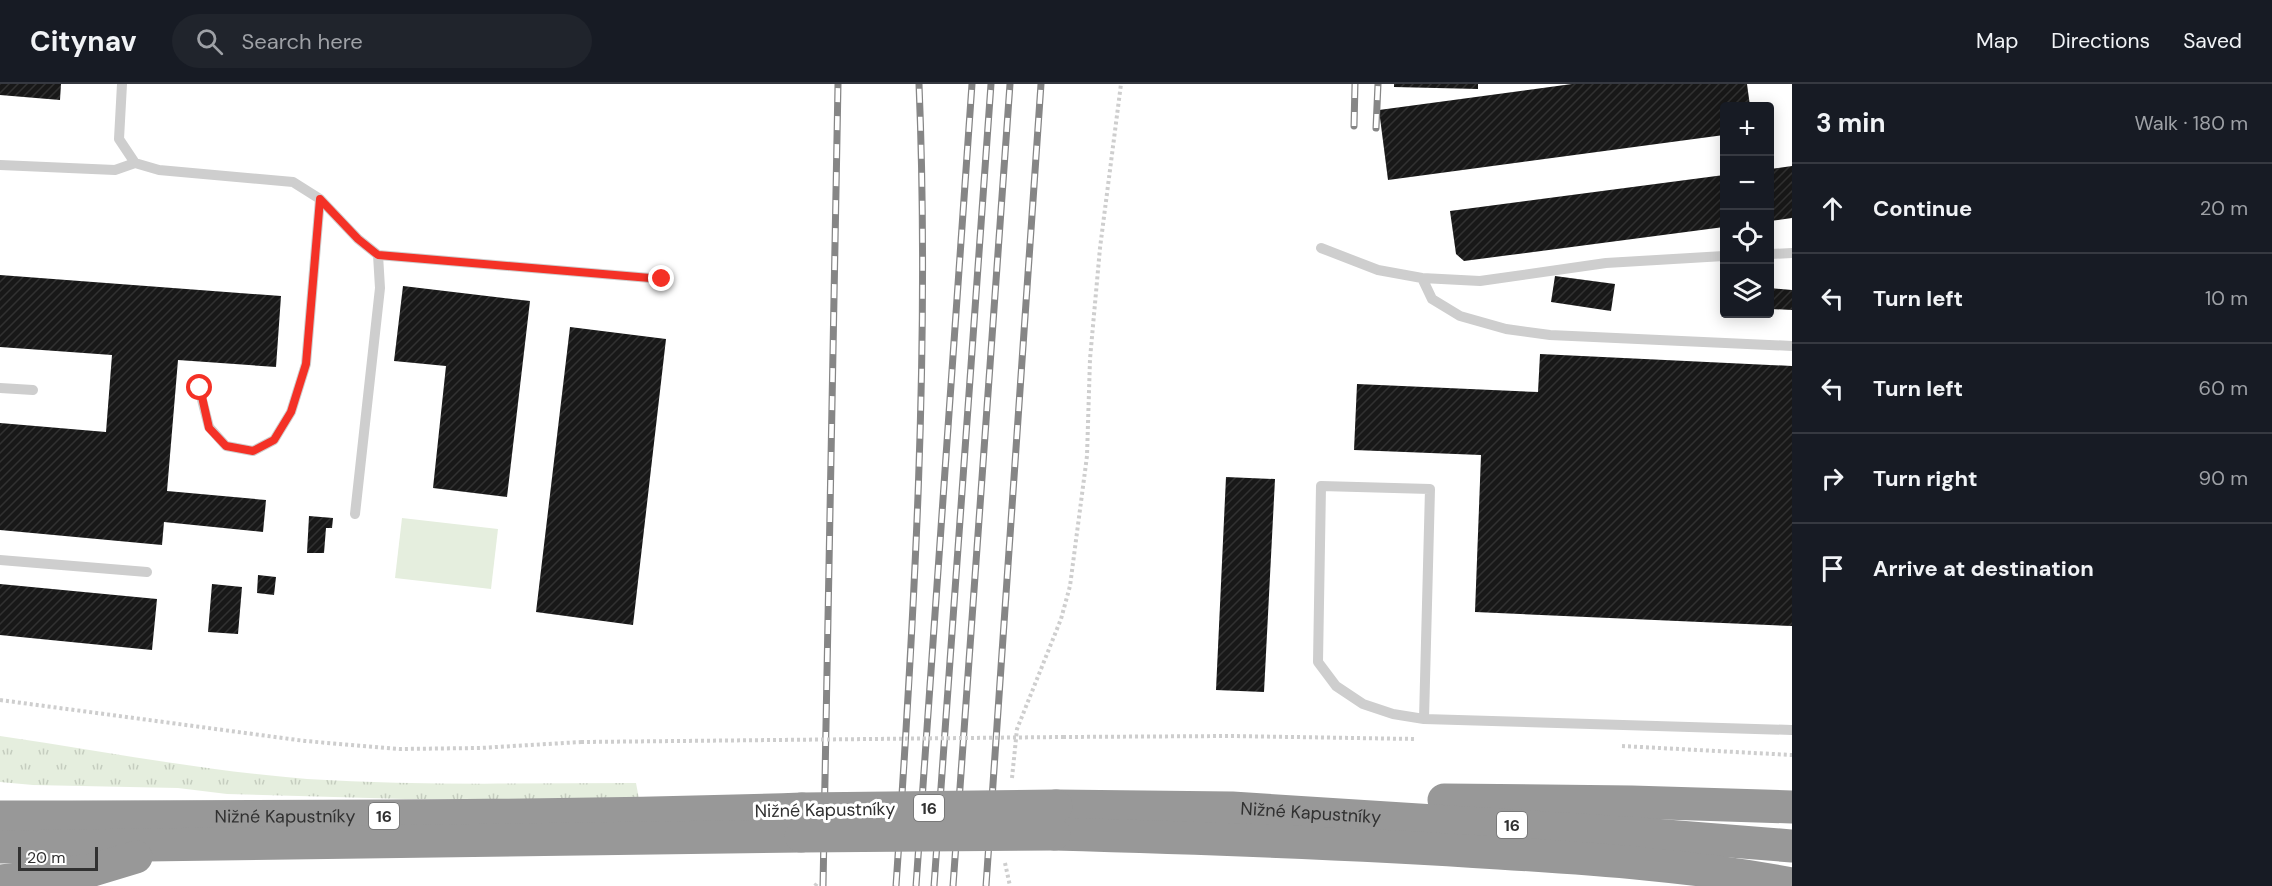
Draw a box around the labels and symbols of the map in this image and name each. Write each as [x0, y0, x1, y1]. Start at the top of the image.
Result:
route end [648, 265, 674, 291]
route start [186, 374, 212, 400]
road number: 16 [914, 795, 944, 821]
street label: Nižné Kapustníky [754, 797, 896, 823]
street label: Nižné Kapustníky [1240, 797, 1382, 829]
road number: 16 [369, 803, 399, 829]
street label: Nižné Kapustníky [215, 804, 356, 829]
road number: 16 [1497, 812, 1527, 838]
scale bar [18, 844, 98, 872]

